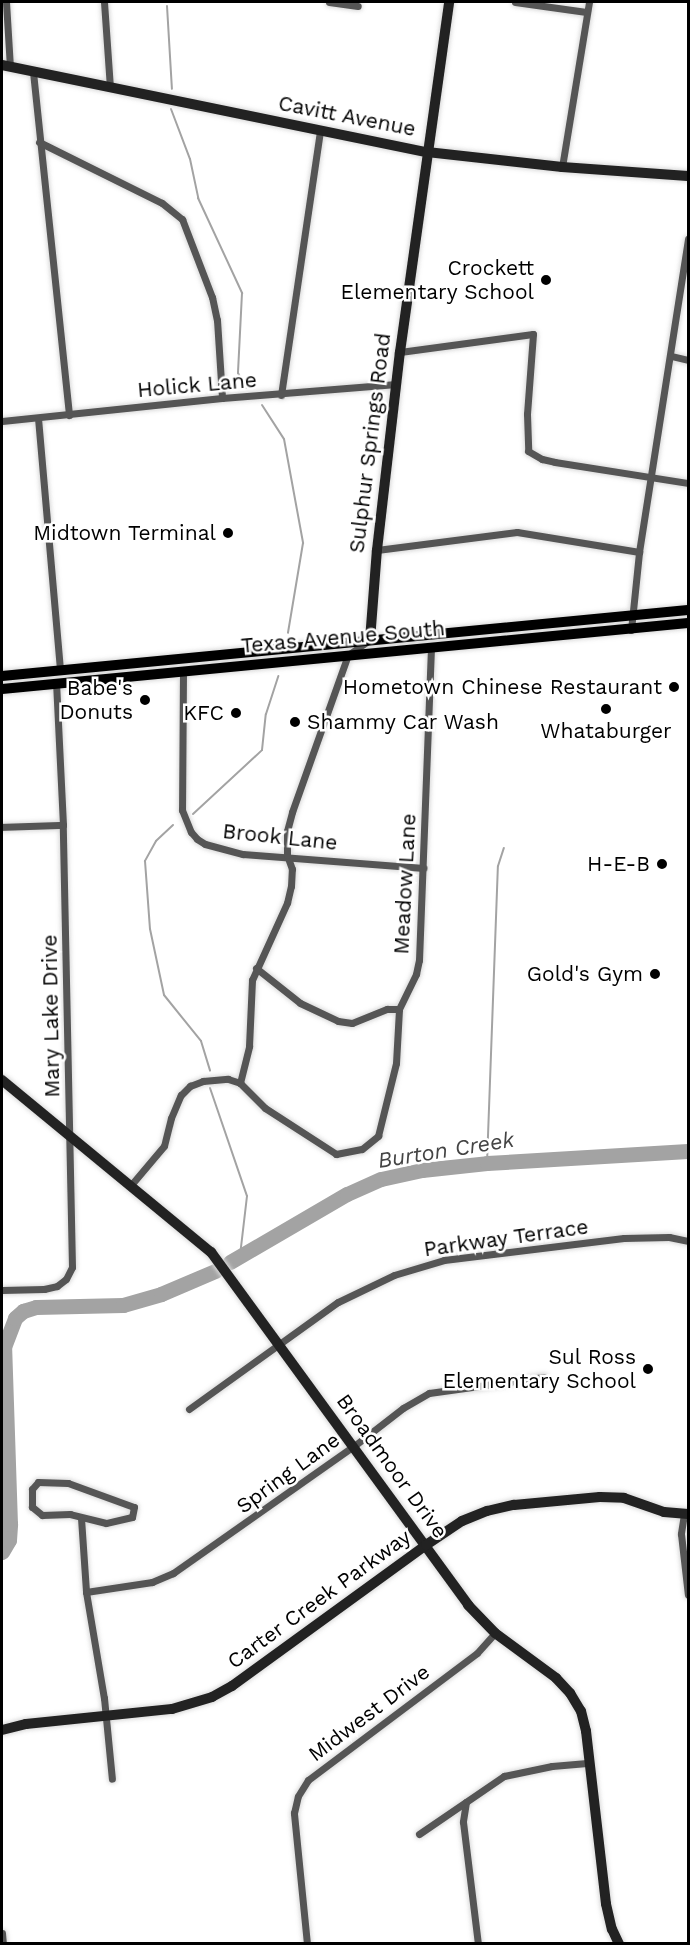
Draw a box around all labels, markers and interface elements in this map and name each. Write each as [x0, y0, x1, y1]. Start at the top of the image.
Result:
street label: Cavitt Avenue [276, 90, 418, 142]
place label: Crockett Elementary School [340, 255, 534, 305]
marker: Crockett Elementary School [539, 273, 553, 287]
street label: Sulphur Springs Road [344, 331, 396, 555]
street label: Holick Lane [136, 367, 258, 403]
place label: Midtown Terminal [33, 520, 216, 546]
marker: Midtown Terminal [221, 526, 235, 540]
street label: Texas Avenue South [240, 615, 446, 659]
place label: Hometown Chinese Restaurant [343, 674, 662, 700]
place label: Babe's Donuts [59, 675, 133, 725]
marker: Hometown Chinese Restaurant [667, 680, 681, 694]
marker: Babe's Donuts [138, 693, 152, 707]
place label: KFC [183, 700, 224, 726]
marker: Whataburger [599, 702, 613, 716]
marker: KFC [229, 706, 243, 720]
place label: Shammy Car Wash [307, 709, 500, 735]
marker: Shammy Car Wash [288, 715, 302, 729]
place label: Whataburger [540, 718, 672, 744]
street label: Meadow Lane [389, 813, 421, 955]
street label: Brook Lane [221, 818, 339, 856]
place label: H-E-B [587, 851, 650, 877]
marker: H-E-B [655, 857, 669, 871]
street label: Mary Lake Drive [37, 934, 65, 1098]
place label: Gold's Gym [527, 961, 643, 987]
marker: Gold's Gym [648, 967, 662, 981]
water label: Burton Creek [376, 1126, 516, 1174]
street label: Parkway Terrace [422, 1214, 590, 1262]
place label: Sul Ross Elementary School [442, 1344, 636, 1394]
marker: Sul Ross Elementary School [641, 1362, 655, 1376]
street label: Broadmoor Drive [331, 1389, 453, 1543]
street label: Spring Lane [231, 1427, 345, 1519]
street label: Carter Creek Parkway [222, 1524, 416, 1674]
street label: Midwest Drive [303, 1659, 435, 1767]

